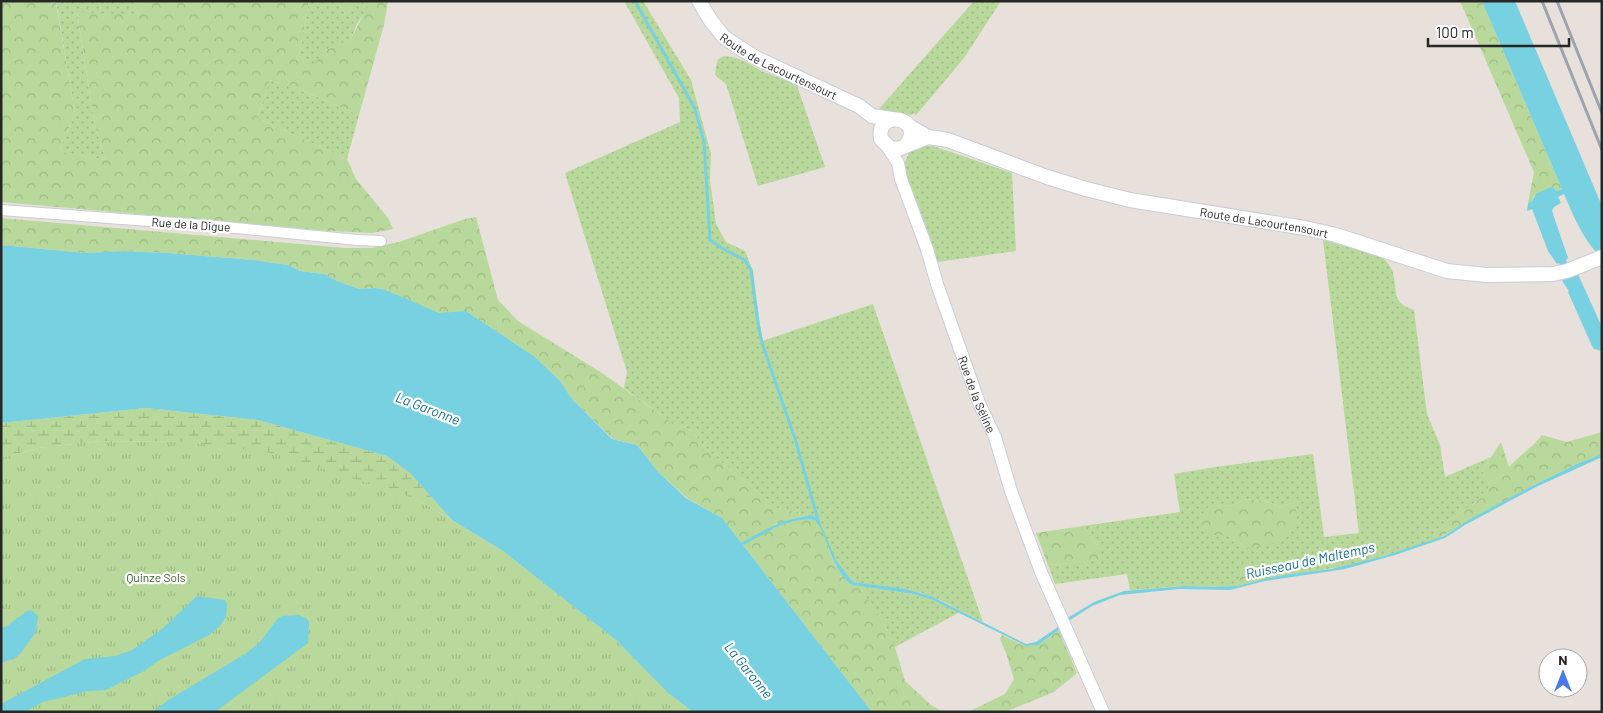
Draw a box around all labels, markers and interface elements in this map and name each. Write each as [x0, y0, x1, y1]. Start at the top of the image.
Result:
scale bar [1428, 15, 1569, 47]
text: 100 m [1436, 23, 1474, 41]
street label: Route de Lacourtensourt [718, 30, 840, 102]
street label: Route de Lacourtensourt [1199, 204, 1330, 240]
street label: Rue de la Digue [151, 214, 231, 234]
street label: Rue de la Séline [956, 354, 999, 435]
water label: La Garonne [393, 388, 463, 428]
water label: Ruisseau de Maltemps [1244, 538, 1376, 582]
park label: Quinze Sols [126, 570, 186, 584]
water label: La Garonne [721, 638, 777, 702]
north arrow [1538, 648, 1588, 698]
text: N [1558, 651, 1568, 668]

